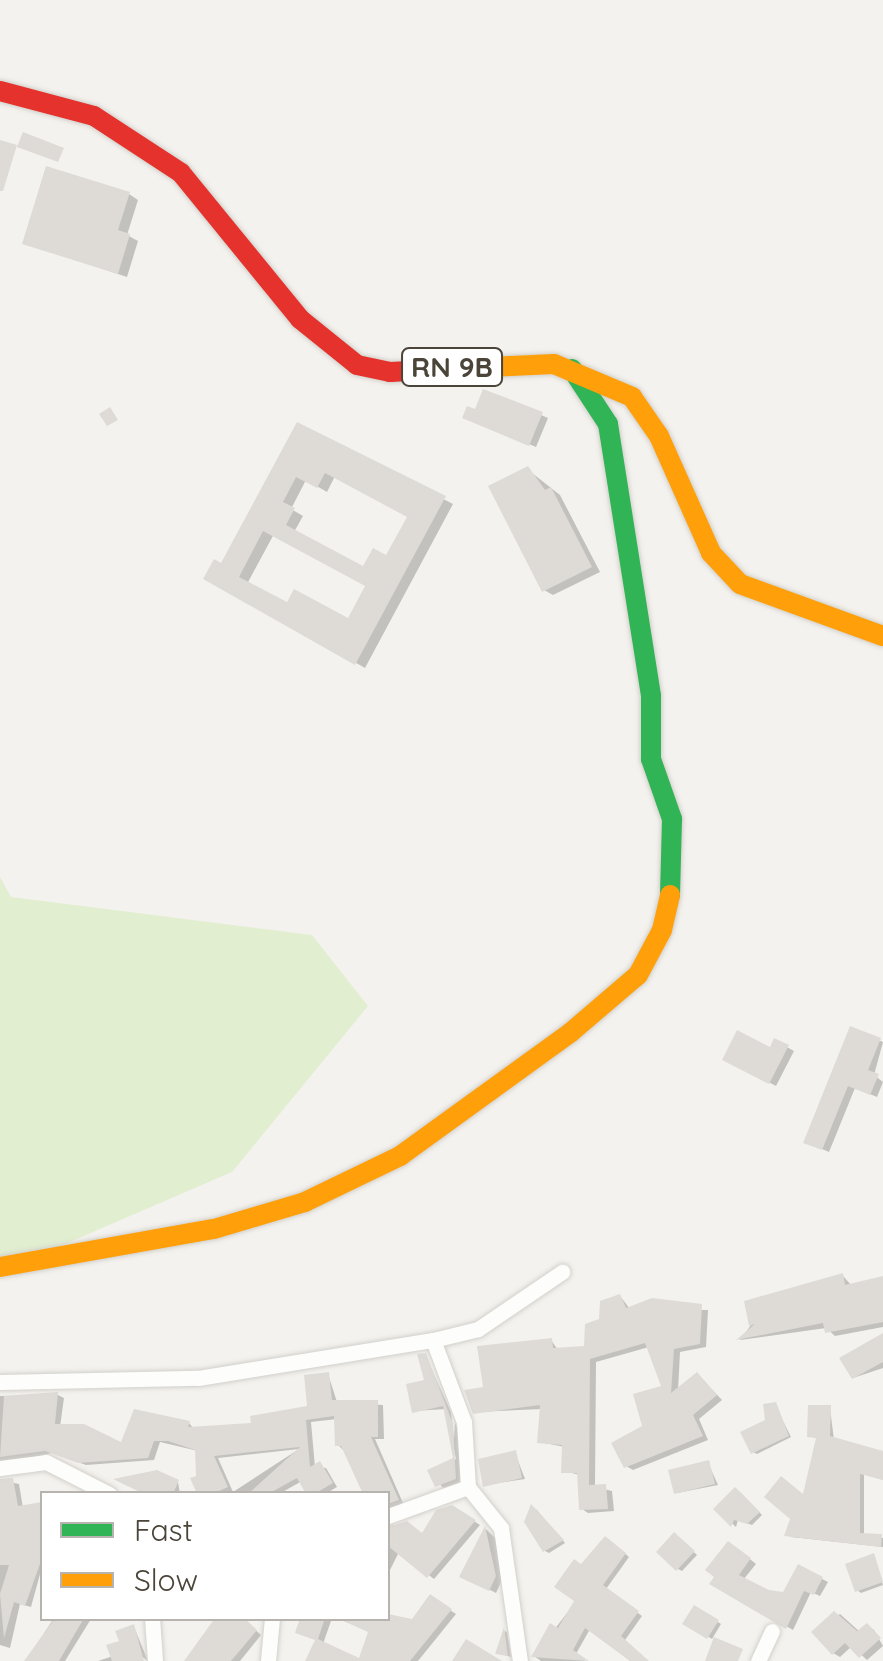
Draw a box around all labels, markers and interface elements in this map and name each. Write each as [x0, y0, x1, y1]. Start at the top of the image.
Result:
road number: RN 9B [400, 344, 504, 390]
legend [40, 1491, 390, 1621]
text: Fast [134, 1511, 193, 1549]
text: Slow [134, 1561, 198, 1599]

